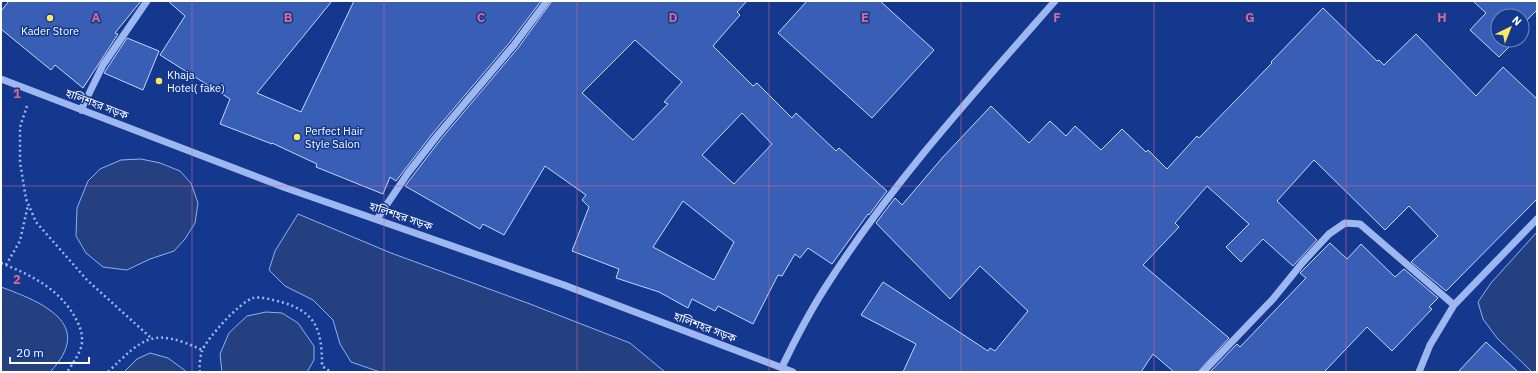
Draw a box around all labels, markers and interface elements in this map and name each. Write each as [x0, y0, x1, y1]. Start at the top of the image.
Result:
north arrow [1490, 8, 1530, 48]
text: A [92, 9, 101, 26]
text: B [284, 9, 293, 26]
text: C [477, 9, 486, 26]
text: D [668, 9, 678, 26]
text: E [861, 9, 869, 26]
text: F [1053, 9, 1061, 26]
text: G [1245, 9, 1255, 26]
text: H [1437, 9, 1447, 26]
marker: Kader Store [45, 13, 55, 23]
text: N [1509, 13, 1525, 29]
place label: Kader Store [21, 24, 79, 38]
place label: Khaja Hotel( fake) [167, 68, 225, 95]
marker: Khaja Hotel( fake) [154, 76, 164, 86]
text: 1 [13, 85, 21, 102]
street label: হালিশহর সড়ক [63, 85, 130, 122]
place label: Perfect Hair Style Salon [305, 124, 364, 151]
marker: Perfect Hair Style Salon [292, 132, 302, 142]
street label: হালিশহর সড়ক [367, 198, 435, 233]
text: 2 [13, 271, 21, 288]
street label: হালিশহর সড়ক [671, 308, 738, 345]
scale bar [10, 339, 89, 365]
text: 20 m [16, 345, 44, 360]

